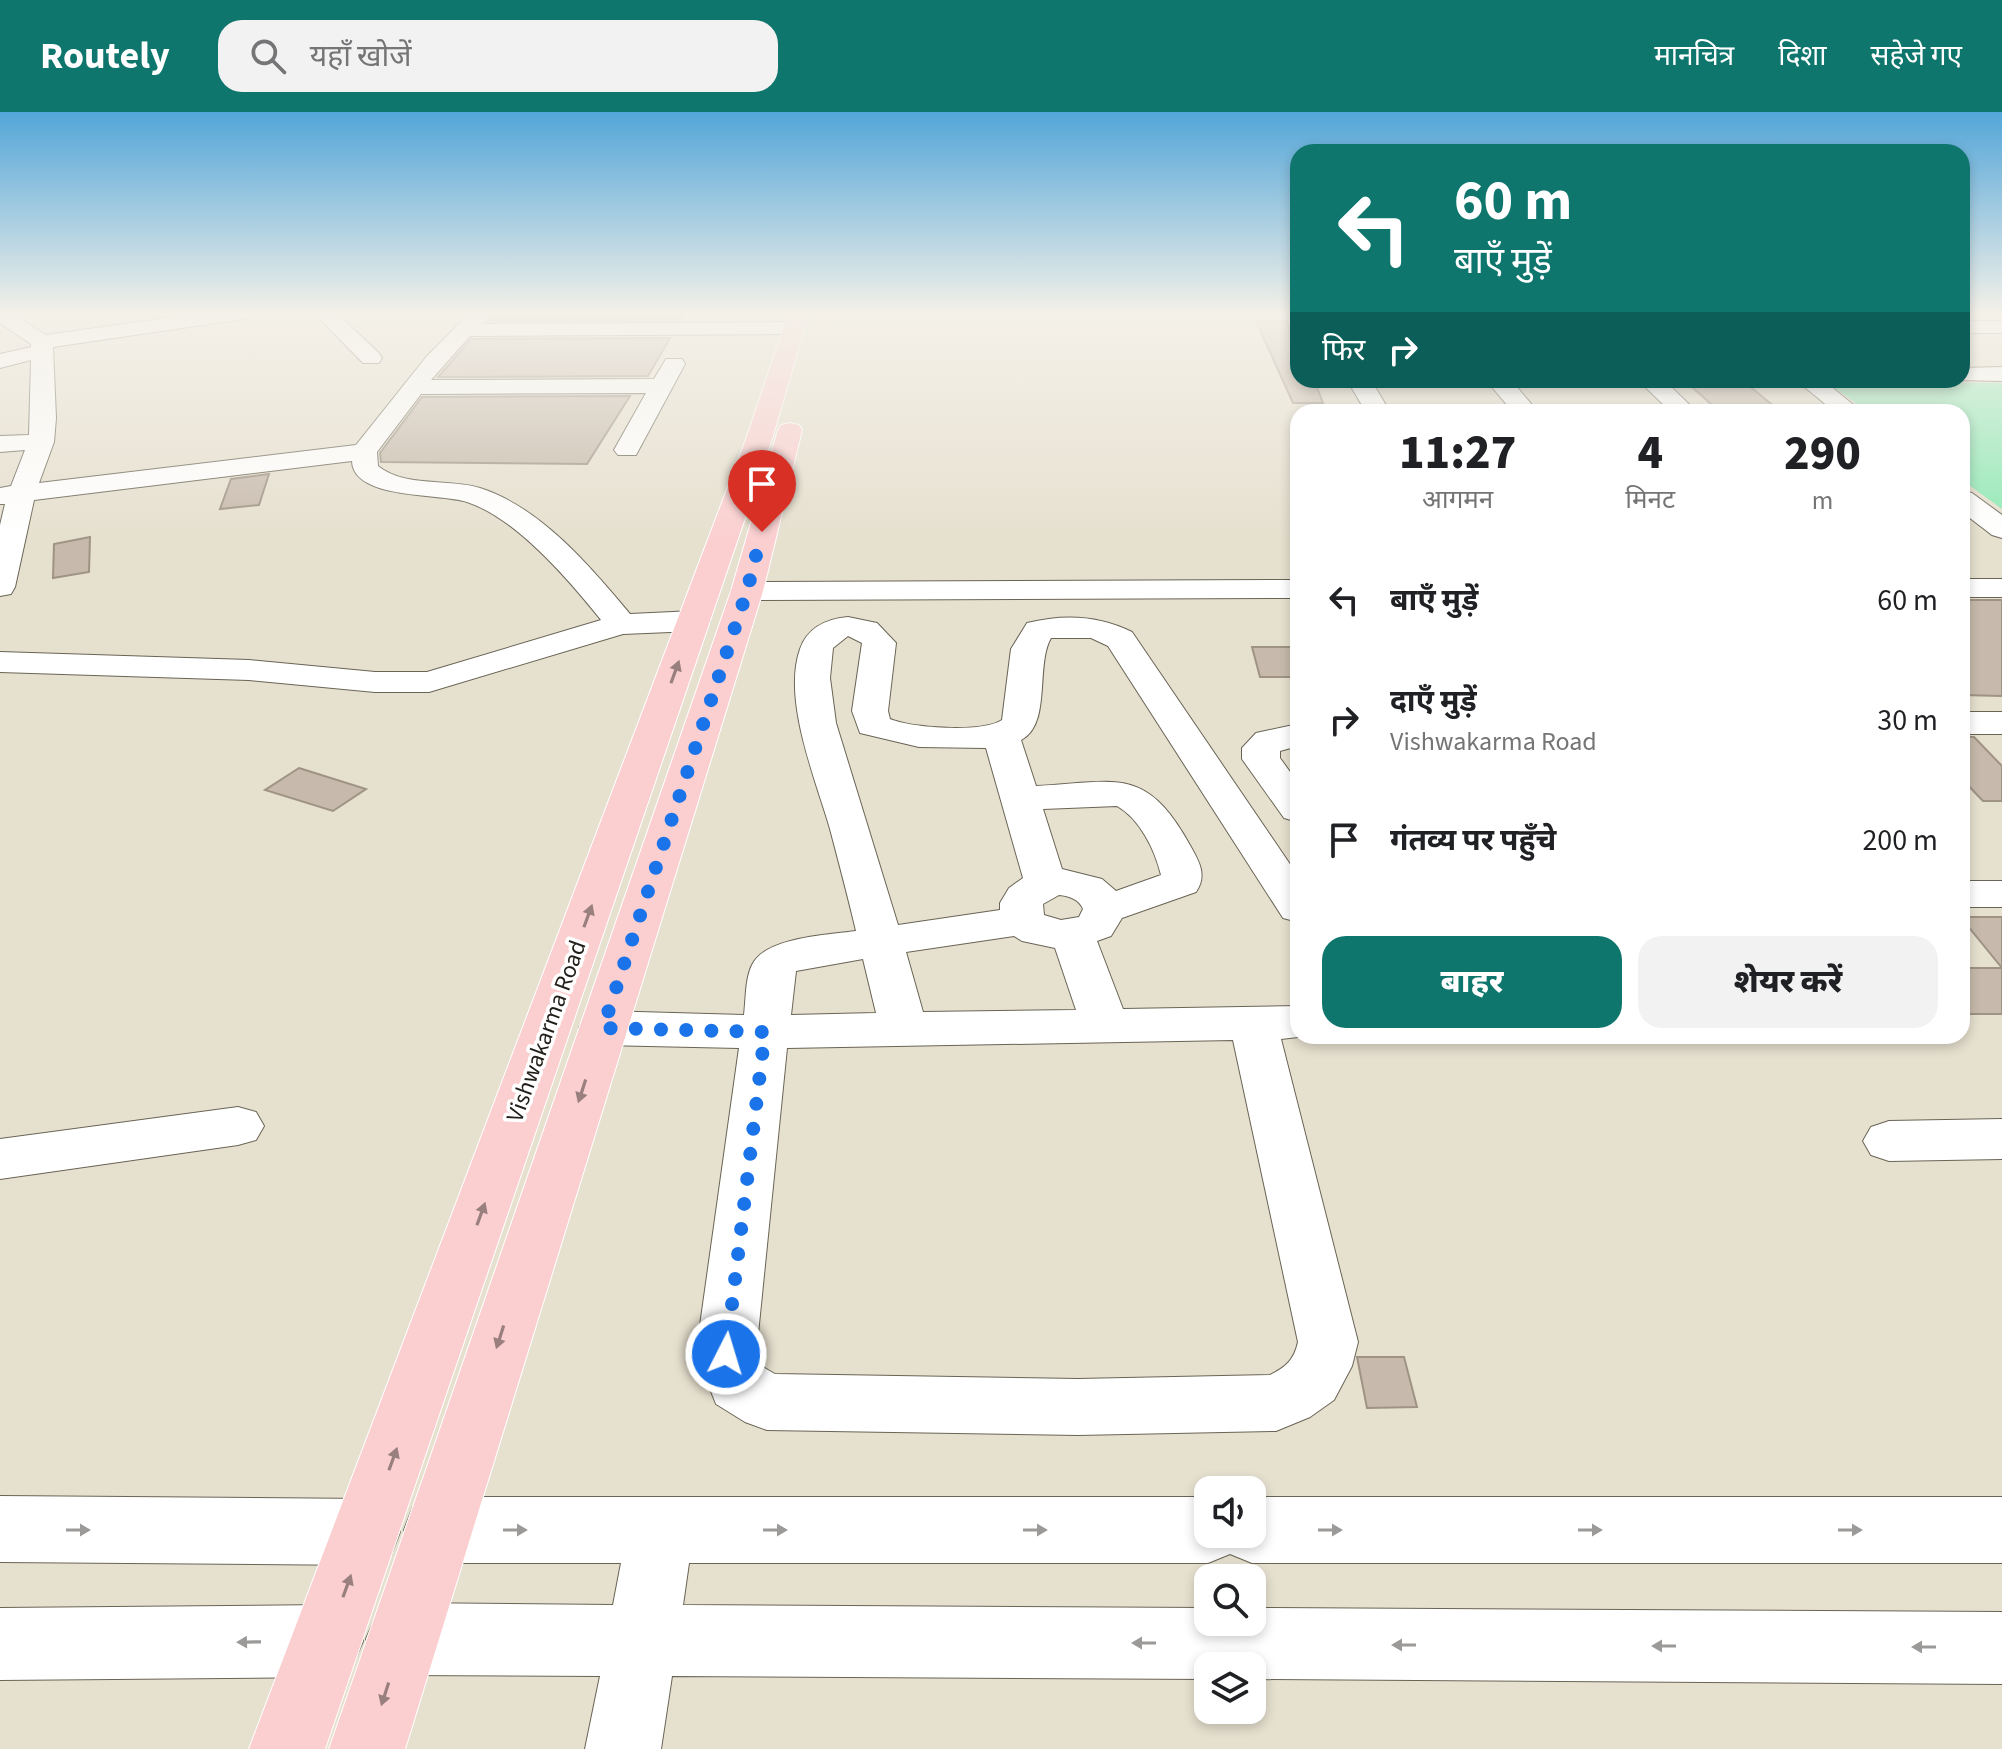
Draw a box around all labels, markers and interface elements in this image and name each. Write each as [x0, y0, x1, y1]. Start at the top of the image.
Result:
search box [218, 20, 778, 92]
text: Routely [40, 29, 170, 83]
icon: search [246, 34, 290, 78]
text: यहाँ खोजें [310, 35, 411, 78]
text: मानचित्र [1654, 36, 1734, 76]
text: दिशा [1778, 36, 1827, 76]
text: सहेजे गए [1871, 36, 1962, 76]
text: 60 m [1454, 162, 1572, 241]
icon: left [1322, 176, 1426, 280]
text: बाएँ मुड़ें [1454, 236, 1552, 287]
icon: right [1381, 328, 1425, 372]
text: फिर [1322, 329, 1365, 372]
text: 11:27 [1399, 419, 1516, 487]
text: 4 [1637, 419, 1663, 487]
text: 290 [1784, 420, 1861, 488]
pin [728, 450, 796, 532]
icon: arrive [740, 462, 784, 506]
text: आगमन [1422, 481, 1493, 518]
text: मिनट [1625, 481, 1675, 518]
text: m [1812, 482, 1833, 519]
icon: left [1322, 578, 1366, 622]
text: बाएँ मुड़ें [1390, 579, 1478, 622]
text: 60 m [1877, 579, 1938, 622]
one-way arrow [670, 660, 682, 684]
text: दाएँ मुड़ें [1390, 680, 1477, 723]
icon: right [1322, 698, 1366, 742]
text: 30 m [1877, 699, 1938, 742]
text: Vishwakarma Road [1390, 723, 1597, 760]
icon: arrive [1322, 818, 1366, 862]
text: गंतव्य पर पहुँचे [1390, 819, 1556, 862]
text: 200 m [1862, 819, 1938, 862]
one-way arrow [582, 904, 594, 928]
street label: Vishwakarma Road [497, 936, 596, 1127]
button: बाहर [1322, 936, 1622, 1028]
button: शेयर करें [1638, 936, 1938, 1028]
one-way arrow [575, 1079, 588, 1103]
one-way arrow [475, 1202, 488, 1226]
position arrow [684, 1312, 768, 1396]
one-way arrow [494, 1326, 506, 1350]
one-way arrow [387, 1446, 400, 1470]
map controls [1194, 1476, 1266, 1724]
button: sound [1194, 1476, 1266, 1548]
one-way arrow [66, 1524, 91, 1536]
one-way arrow [503, 1524, 528, 1536]
one-way arrow [763, 1524, 788, 1536]
one-way arrow [1023, 1524, 1048, 1536]
one-way arrow [1318, 1524, 1343, 1536]
one-way arrow [1578, 1524, 1603, 1536]
one-way arrow [1838, 1524, 1863, 1536]
button: search [1194, 1564, 1266, 1636]
one-way arrow [341, 1574, 354, 1598]
one-way arrow [236, 1635, 261, 1648]
one-way arrow [1131, 1637, 1156, 1649]
one-way arrow [1391, 1638, 1416, 1651]
one-way arrow [1651, 1640, 1676, 1652]
one-way arrow [1911, 1641, 1936, 1653]
button: layers [1194, 1652, 1266, 1724]
one-way arrow [378, 1682, 390, 1706]

